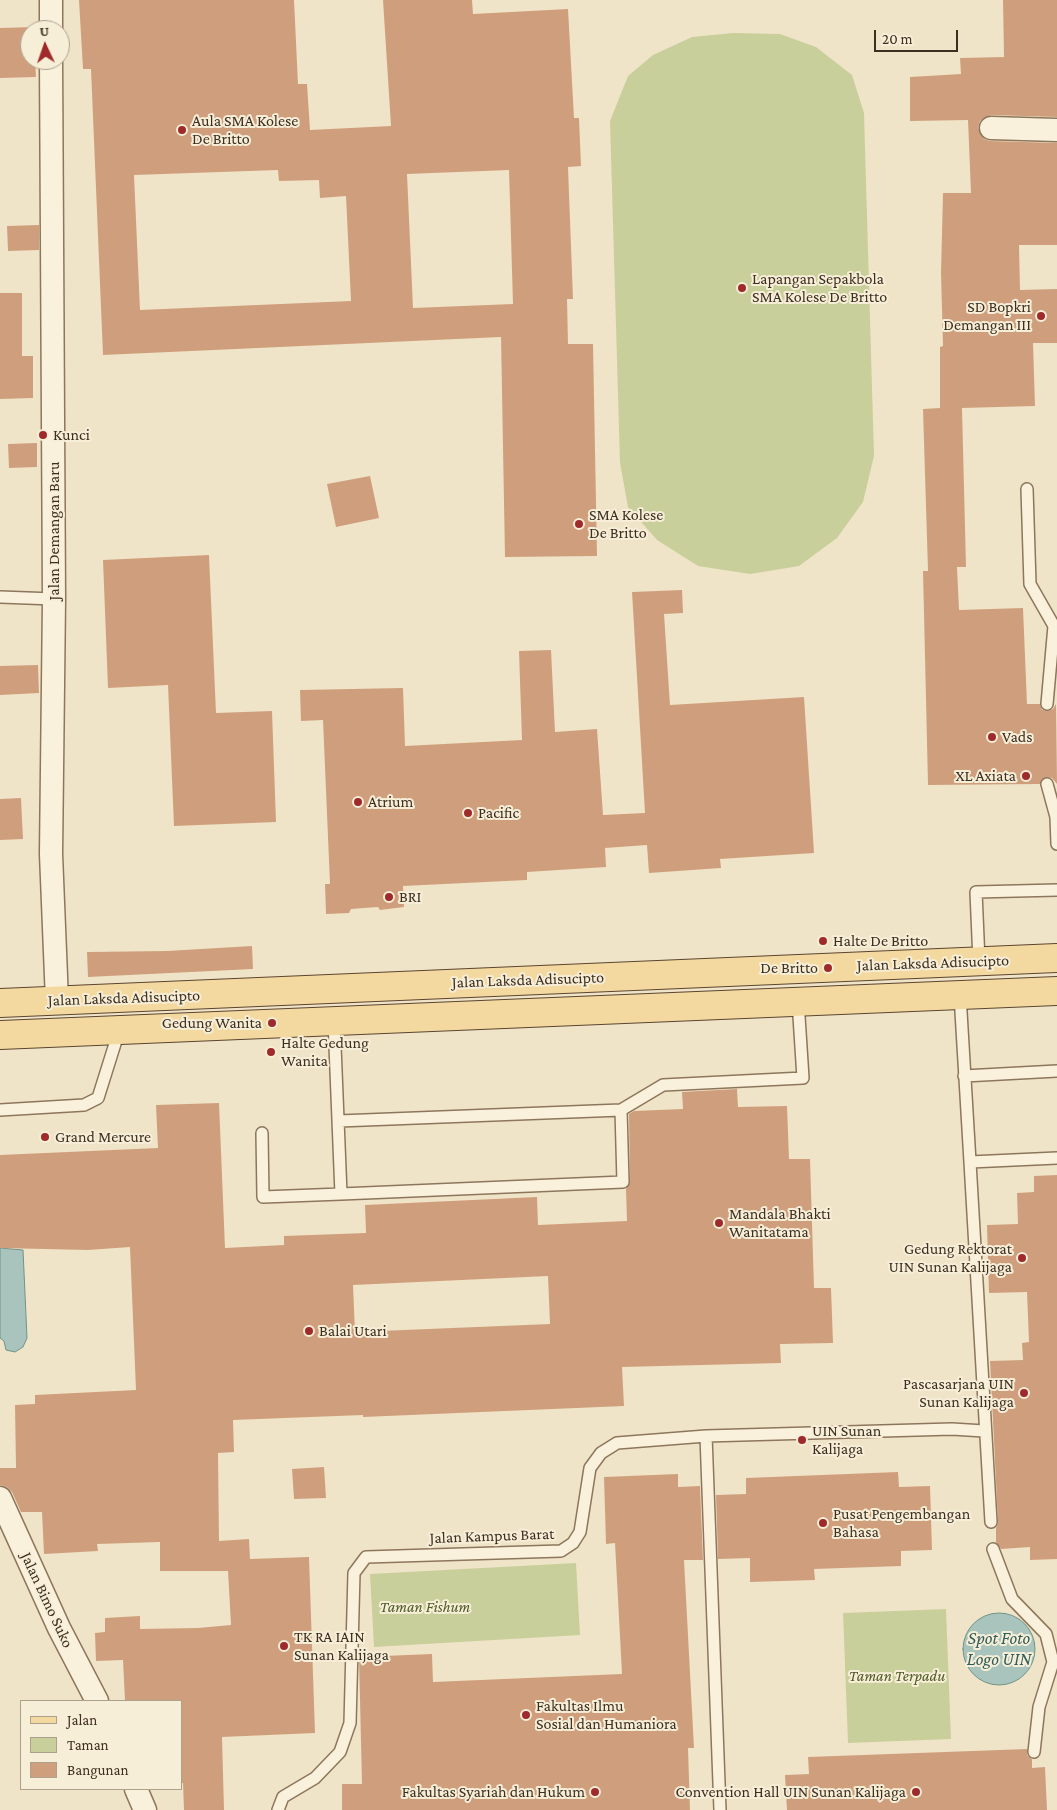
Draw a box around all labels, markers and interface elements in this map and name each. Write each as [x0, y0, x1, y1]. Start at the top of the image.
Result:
north arrow [20, 20, 70, 70]
scale bar [877, 20, 961, 52]
text: U [39, 23, 49, 39]
text: 20 m [882, 31, 913, 47]
place label: Aula SMA Kolese De Britto [192, 111, 298, 149]
marker: Aula SMA Kolese De Britto [176, 124, 188, 136]
place label: Lapangan Sepakbola SMA Kolese De Britto [752, 269, 887, 307]
marker: Lapangan Sepakbola SMA Kolese De Britto [736, 282, 748, 294]
place label: SD Bopkri Demangan III [943, 297, 1031, 335]
marker: SD Bopkri Demangan III [1035, 310, 1047, 322]
place label: Kunci [53, 425, 90, 445]
marker: Kunci [37, 429, 49, 441]
street label: Jalan Demangan Baru [44, 462, 64, 600]
place label: SMA Kolese De Britto [589, 505, 663, 543]
marker: SMA Kolese De Britto [573, 518, 585, 530]
place label: Vads [1002, 727, 1033, 747]
marker: Vads [986, 731, 998, 743]
place label: XL Axiata [956, 766, 1016, 786]
marker: XL Axiata [1020, 770, 1032, 782]
place label: Atrium [368, 792, 413, 812]
marker: Atrium [352, 796, 364, 808]
place label: Pacific [478, 803, 519, 823]
marker: Pacific [462, 807, 474, 819]
place label: BRI [399, 887, 421, 907]
marker: BRI [383, 891, 395, 903]
place label: Halte De Britto [833, 931, 928, 951]
marker: Halte De Britto [817, 935, 829, 947]
street label: Jalan Laksda Adisucipto [857, 951, 1009, 975]
place label: De Britto [760, 958, 818, 978]
marker: De Britto [822, 962, 834, 974]
street label: Jalan Laksda Adisucipto [452, 968, 604, 992]
street label: Jalan Laksda Adisucipto [48, 986, 200, 1010]
place label: Gedung Wanita [162, 1013, 262, 1033]
marker: Gedung Wanita [266, 1017, 278, 1029]
place label: Halte Gedung Wanita [281, 1033, 369, 1071]
marker: Halte Gedung Wanita [265, 1046, 277, 1058]
place label: Grand Mercure [55, 1127, 151, 1147]
marker: Grand Mercure [39, 1131, 51, 1143]
place label: Mandala Bhakti Wanitatama [729, 1204, 831, 1242]
marker: Mandala Bhakti Wanitatama [713, 1217, 725, 1229]
place label: Gedung Rektorat UIN Sunan Kalijaga [888, 1239, 1012, 1277]
marker: Gedung Rektorat UIN Sunan Kalijaga [1016, 1252, 1028, 1264]
place label: Balai Utari [319, 1321, 387, 1341]
marker: Balai Utari [303, 1325, 315, 1337]
place label: Pascasarjana UIN Sunan Kalijaga [903, 1374, 1014, 1412]
marker: Pascasarjana UIN Sunan Kalijaga [1018, 1387, 1030, 1399]
place label: UIN Sunan Kalijaga [812, 1421, 881, 1459]
marker: UIN Sunan Kalijaga [796, 1434, 808, 1446]
place label: Pusat Pengembangan Bahasa [833, 1504, 970, 1542]
marker: Pusat Pengembangan Bahasa [817, 1517, 829, 1529]
street label: Jalan Kampus Barat [429, 1524, 555, 1548]
street label: Jalan Bimo Suko [16, 1549, 78, 1651]
park label: Taman Fishum [380, 1597, 470, 1617]
place label: TK RA IAIN Sunan Kalijaga [294, 1627, 389, 1665]
water label: Spot Foto Logo UIN [967, 1627, 1031, 1670]
marker: TK RA IAIN Sunan Kalijaga [278, 1640, 290, 1652]
park label: Taman Terpadu [849, 1666, 945, 1686]
place label: Fakultas Ilmu Sosial dan Humaniora [536, 1696, 677, 1734]
legend [20, 1700, 182, 1790]
marker: Fakultas Ilmu Sosial dan Humaniora [520, 1709, 532, 1721]
text: Jalan [67, 1712, 97, 1728]
text: Taman [67, 1737, 109, 1753]
text: Bangunan [67, 1762, 128, 1778]
place label: Fakultas Syariah dan Hukum [402, 1782, 585, 1802]
place label: Convention Hall UIN Sunan Kalijaga [675, 1782, 906, 1802]
marker: Fakultas Syariah dan Hukum [589, 1786, 601, 1798]
marker: Convention Hall UIN Sunan Kalijaga [910, 1786, 922, 1798]

